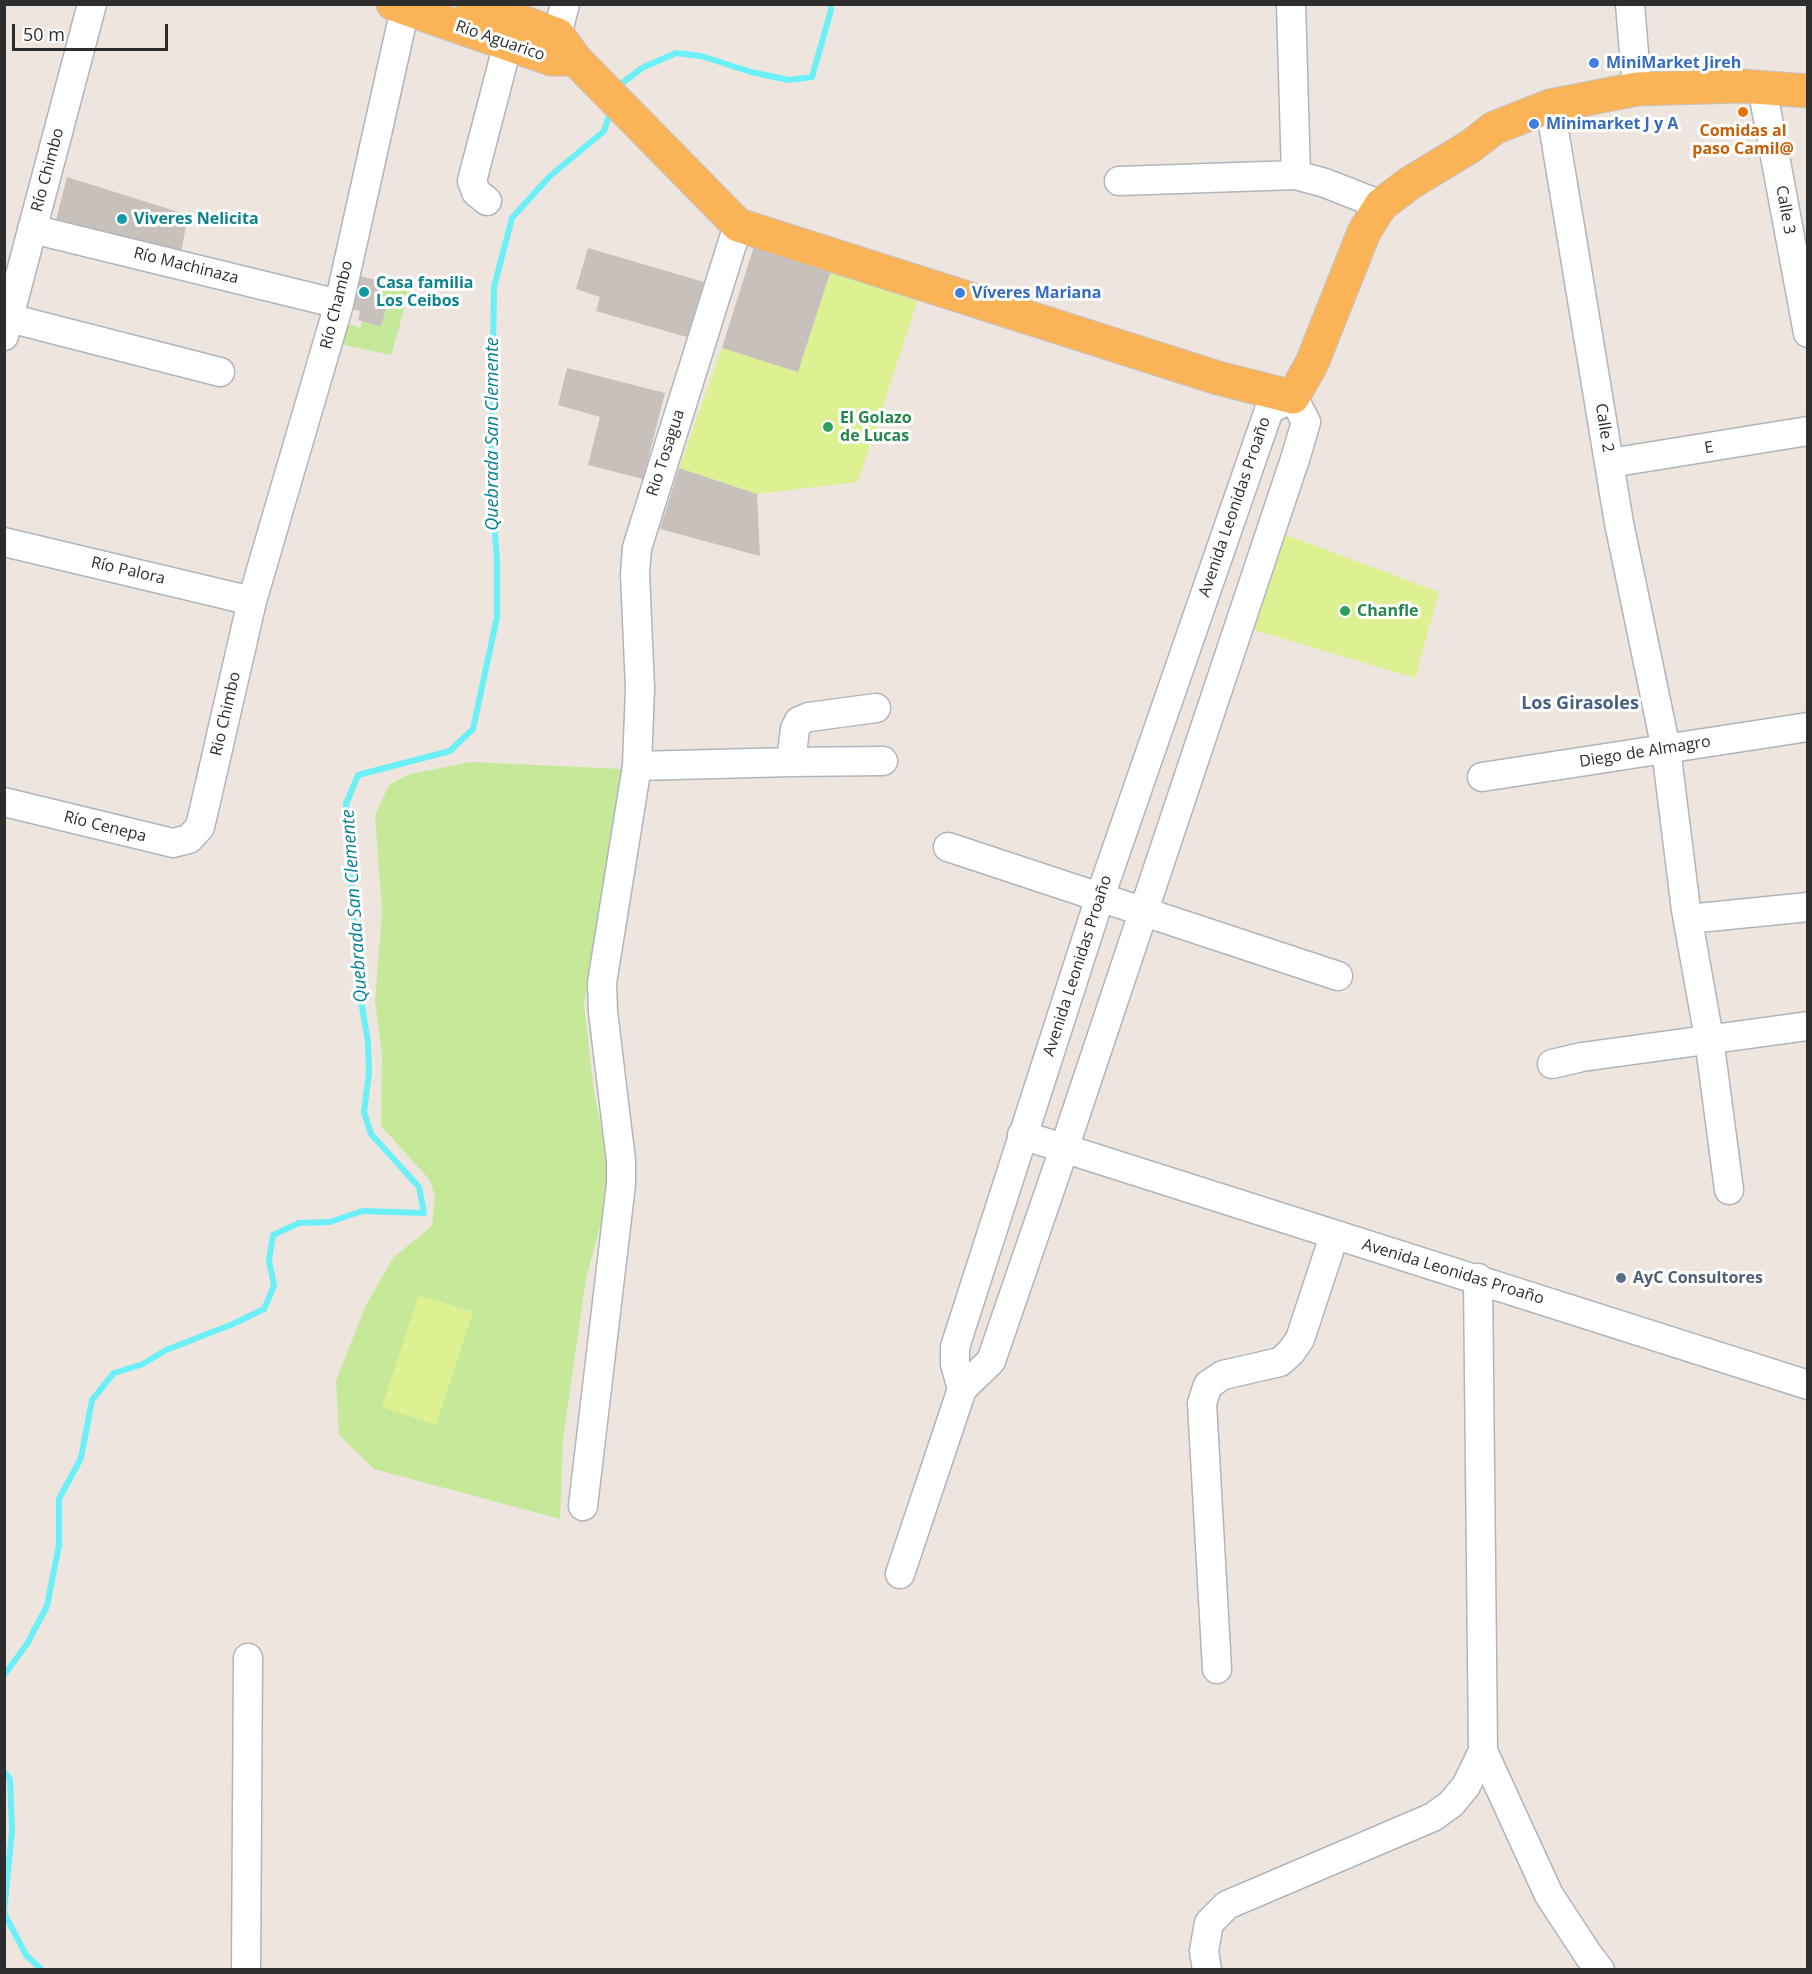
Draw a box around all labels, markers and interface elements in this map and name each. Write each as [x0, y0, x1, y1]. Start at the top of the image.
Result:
scale bar [15, 12, 171, 50]
street label: Rio Aguarico [453, 17, 547, 65]
text: 50 m [23, 22, 65, 46]
place label: MiniMarket Jireh [1606, 53, 1741, 73]
marker: MiniMarket Jireh [1587, 56, 1601, 70]
marker: Comidas al paso Camil@ [1736, 105, 1750, 119]
place label: Minimarket J y A [1546, 114, 1678, 134]
marker: Minimarket J y A [1527, 117, 1541, 131]
place label: Comidas al paso Camil@ [1692, 121, 1794, 159]
street label: Río Chimbo [28, 126, 68, 214]
street label: Calle 3 [1771, 184, 1799, 236]
place label: Viveres Nelicita [134, 209, 259, 229]
marker: Viveres Nelicita [115, 212, 129, 226]
street label: Río Machinaza [131, 244, 241, 288]
street label: Río Chambo [317, 259, 357, 351]
place label: Casa familia Los Ceibos [376, 273, 474, 311]
place label: Víveres Mariana [972, 283, 1101, 303]
marker: Casa familia Los Ceibos [357, 285, 371, 299]
marker: Víveres Mariana [953, 286, 967, 300]
water label: Quebrada San Clemente [482, 337, 504, 531]
street label: Calle 2 [1591, 402, 1617, 454]
street label: Rio Tosagua [643, 407, 689, 499]
place label: El Golazo de Lucas [840, 408, 912, 446]
street label: Avenida Leonidas Proaño [1195, 414, 1275, 600]
marker: El Golazo de Lucas [821, 420, 835, 434]
street label: E [1703, 438, 1715, 458]
street label: Río Palora [89, 553, 167, 589]
place label: Chanfle [1357, 601, 1418, 621]
marker: Chanfle [1338, 604, 1352, 618]
street label: Rio Chimbo [207, 670, 245, 758]
district label: Los Girasoles [1521, 693, 1639, 715]
street label: Diego de Almagro [1578, 732, 1712, 772]
street label: Río Cenepa [62, 807, 148, 847]
water label: Quebrada San Clemente [337, 809, 373, 1003]
street label: Avenida Leonidas Proaño [1040, 873, 1116, 1059]
street label: Avenida Leonidas Proaño [1360, 1235, 1546, 1309]
place label: AyC Consultores [1633, 1268, 1763, 1288]
marker: AyC Consultores [1614, 1271, 1628, 1285]

